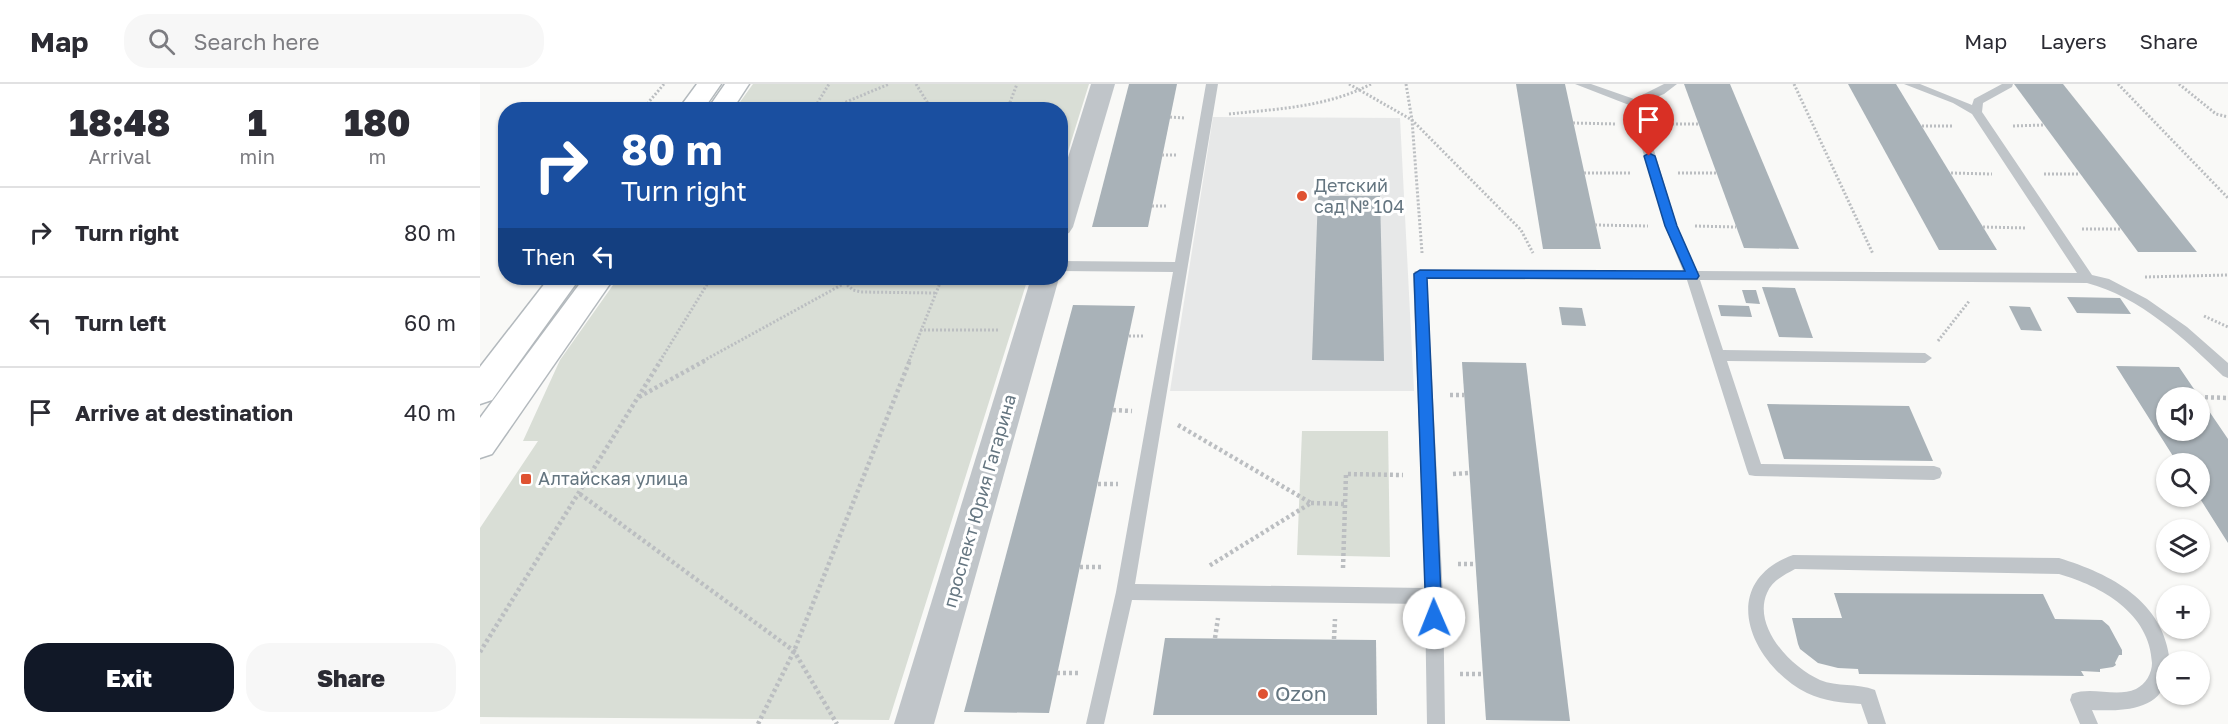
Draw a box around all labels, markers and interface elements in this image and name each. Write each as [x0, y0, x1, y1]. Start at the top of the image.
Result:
search box [124, 14, 544, 68]
text: Map [30, 25, 88, 58]
icon: search [145, 25, 178, 58]
text: Search here [193, 28, 319, 55]
text: Map [1964, 28, 2007, 54]
text: Layers [2040, 28, 2107, 54]
text: Share [2140, 28, 2198, 54]
pin [1623, 94, 1674, 156]
text: 18:48 [69, 101, 170, 144]
text: 1 [248, 101, 267, 144]
text: 180 [344, 101, 411, 144]
icon: arrive [1632, 103, 1665, 136]
text: 80 m [621, 124, 722, 174]
icon: right [522, 126, 600, 204]
text: Arrival [88, 144, 151, 168]
text: min [240, 144, 275, 168]
text: m [369, 144, 386, 168]
place label: Детский сад № 104 [1314, 174, 1404, 217]
text: Turn right [621, 175, 747, 207]
marker: Детский сад № 104 [1295, 189, 1309, 203]
icon: right [24, 216, 57, 249]
text: Turn right [75, 219, 179, 246]
text: 80 m [404, 219, 456, 246]
icon: left [587, 240, 620, 273]
text: Then [522, 243, 575, 270]
icon: left [24, 306, 57, 339]
text: Turn left [75, 309, 166, 336]
text: 60 m [404, 309, 456, 336]
map controls [2156, 387, 2210, 705]
button: sound [2156, 387, 2210, 441]
street label: проспект Юрия Гагарина [938, 391, 1020, 610]
icon: arrive [24, 396, 57, 429]
text: Arrive at destination [75, 399, 293, 426]
text: 40 m [404, 399, 456, 426]
button: search [2156, 453, 2210, 507]
place label: Алтайская улица [538, 467, 688, 489]
marker: Алтайская улица [519, 472, 533, 486]
button: layers [2156, 519, 2210, 573]
button: + [2156, 585, 2210, 639]
position arrow [1402, 586, 1466, 650]
button: Exit [24, 643, 234, 712]
button: Share [246, 643, 456, 712]
button: − [2156, 651, 2210, 705]
place label: Ozon [1275, 680, 1327, 706]
marker: Ozon [1256, 687, 1270, 701]

